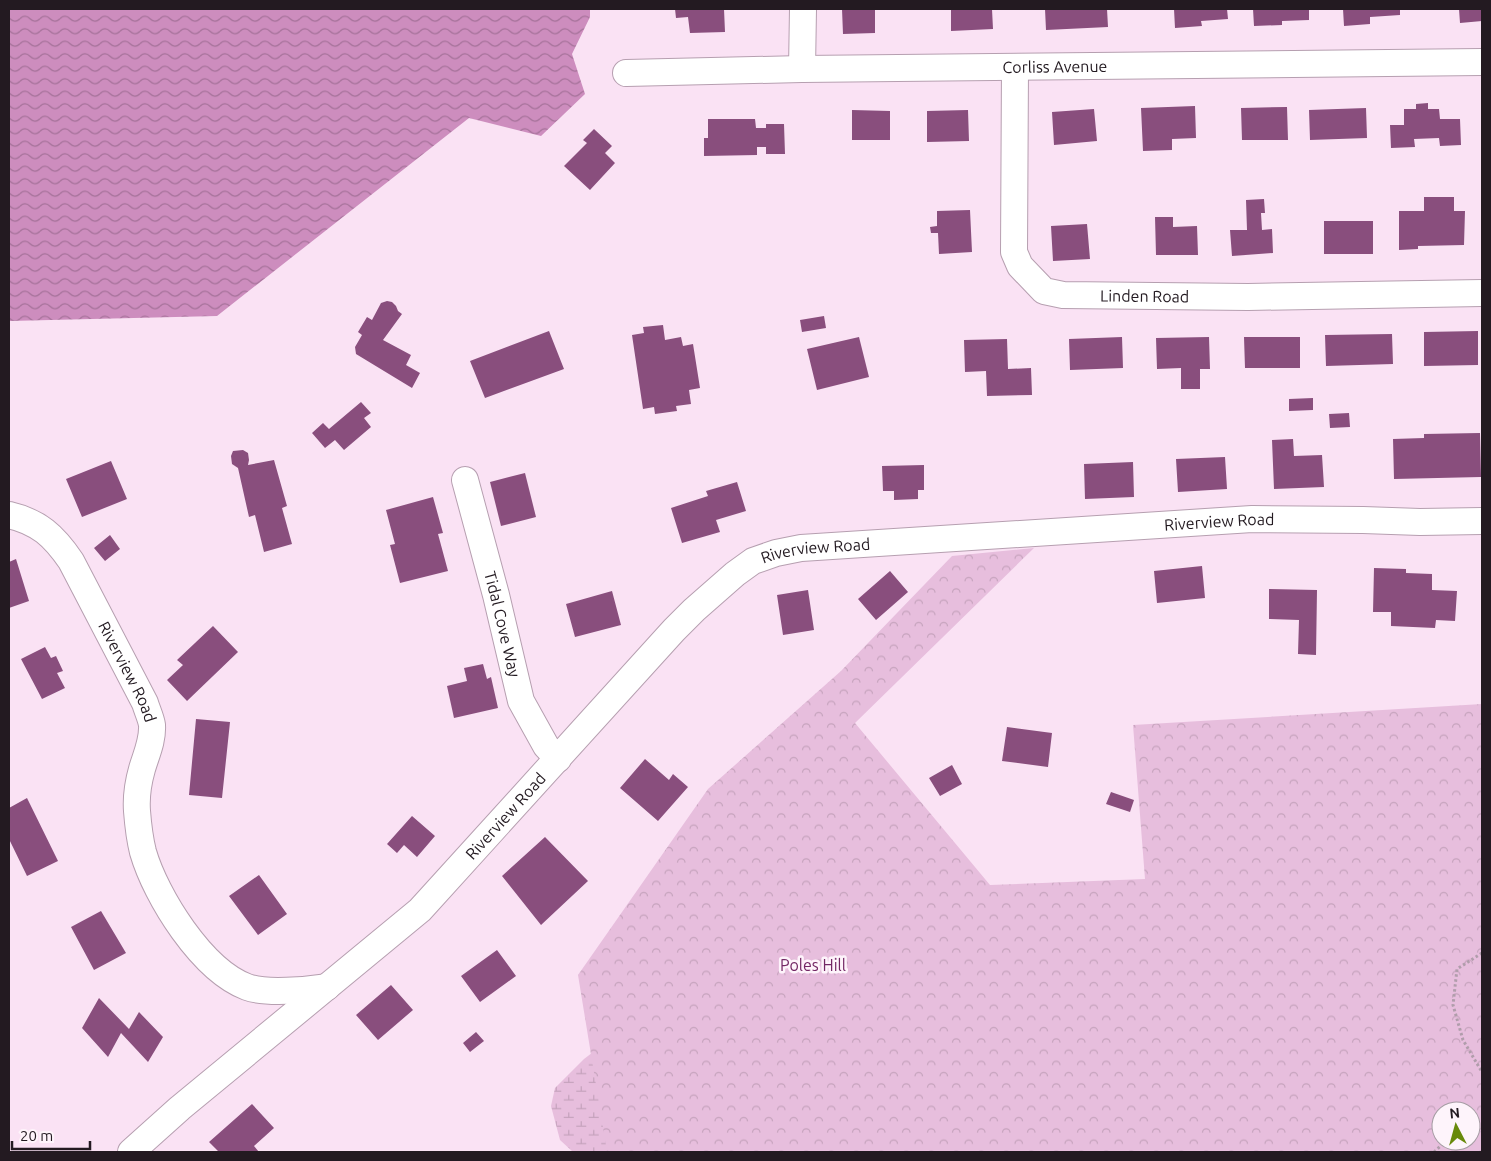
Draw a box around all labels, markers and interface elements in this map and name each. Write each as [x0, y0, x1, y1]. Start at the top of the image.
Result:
street label: Corliss Avenue [1002, 57, 1107, 76]
street label: Linden Road [1100, 286, 1189, 305]
street label: Riverview Road [1164, 510, 1274, 534]
street label: Riverview Road [758, 535, 871, 567]
street label: Tidal Cove Way [481, 569, 524, 679]
street label: Riverview Road [95, 618, 160, 724]
street label: Riverview Road [462, 769, 549, 863]
park label: Poles Hill [780, 956, 846, 974]
north arrow [1431, 1101, 1481, 1151]
text: N [1449, 1105, 1461, 1122]
scale bar [12, 1118, 90, 1150]
text: 20 m [20, 1127, 53, 1144]

